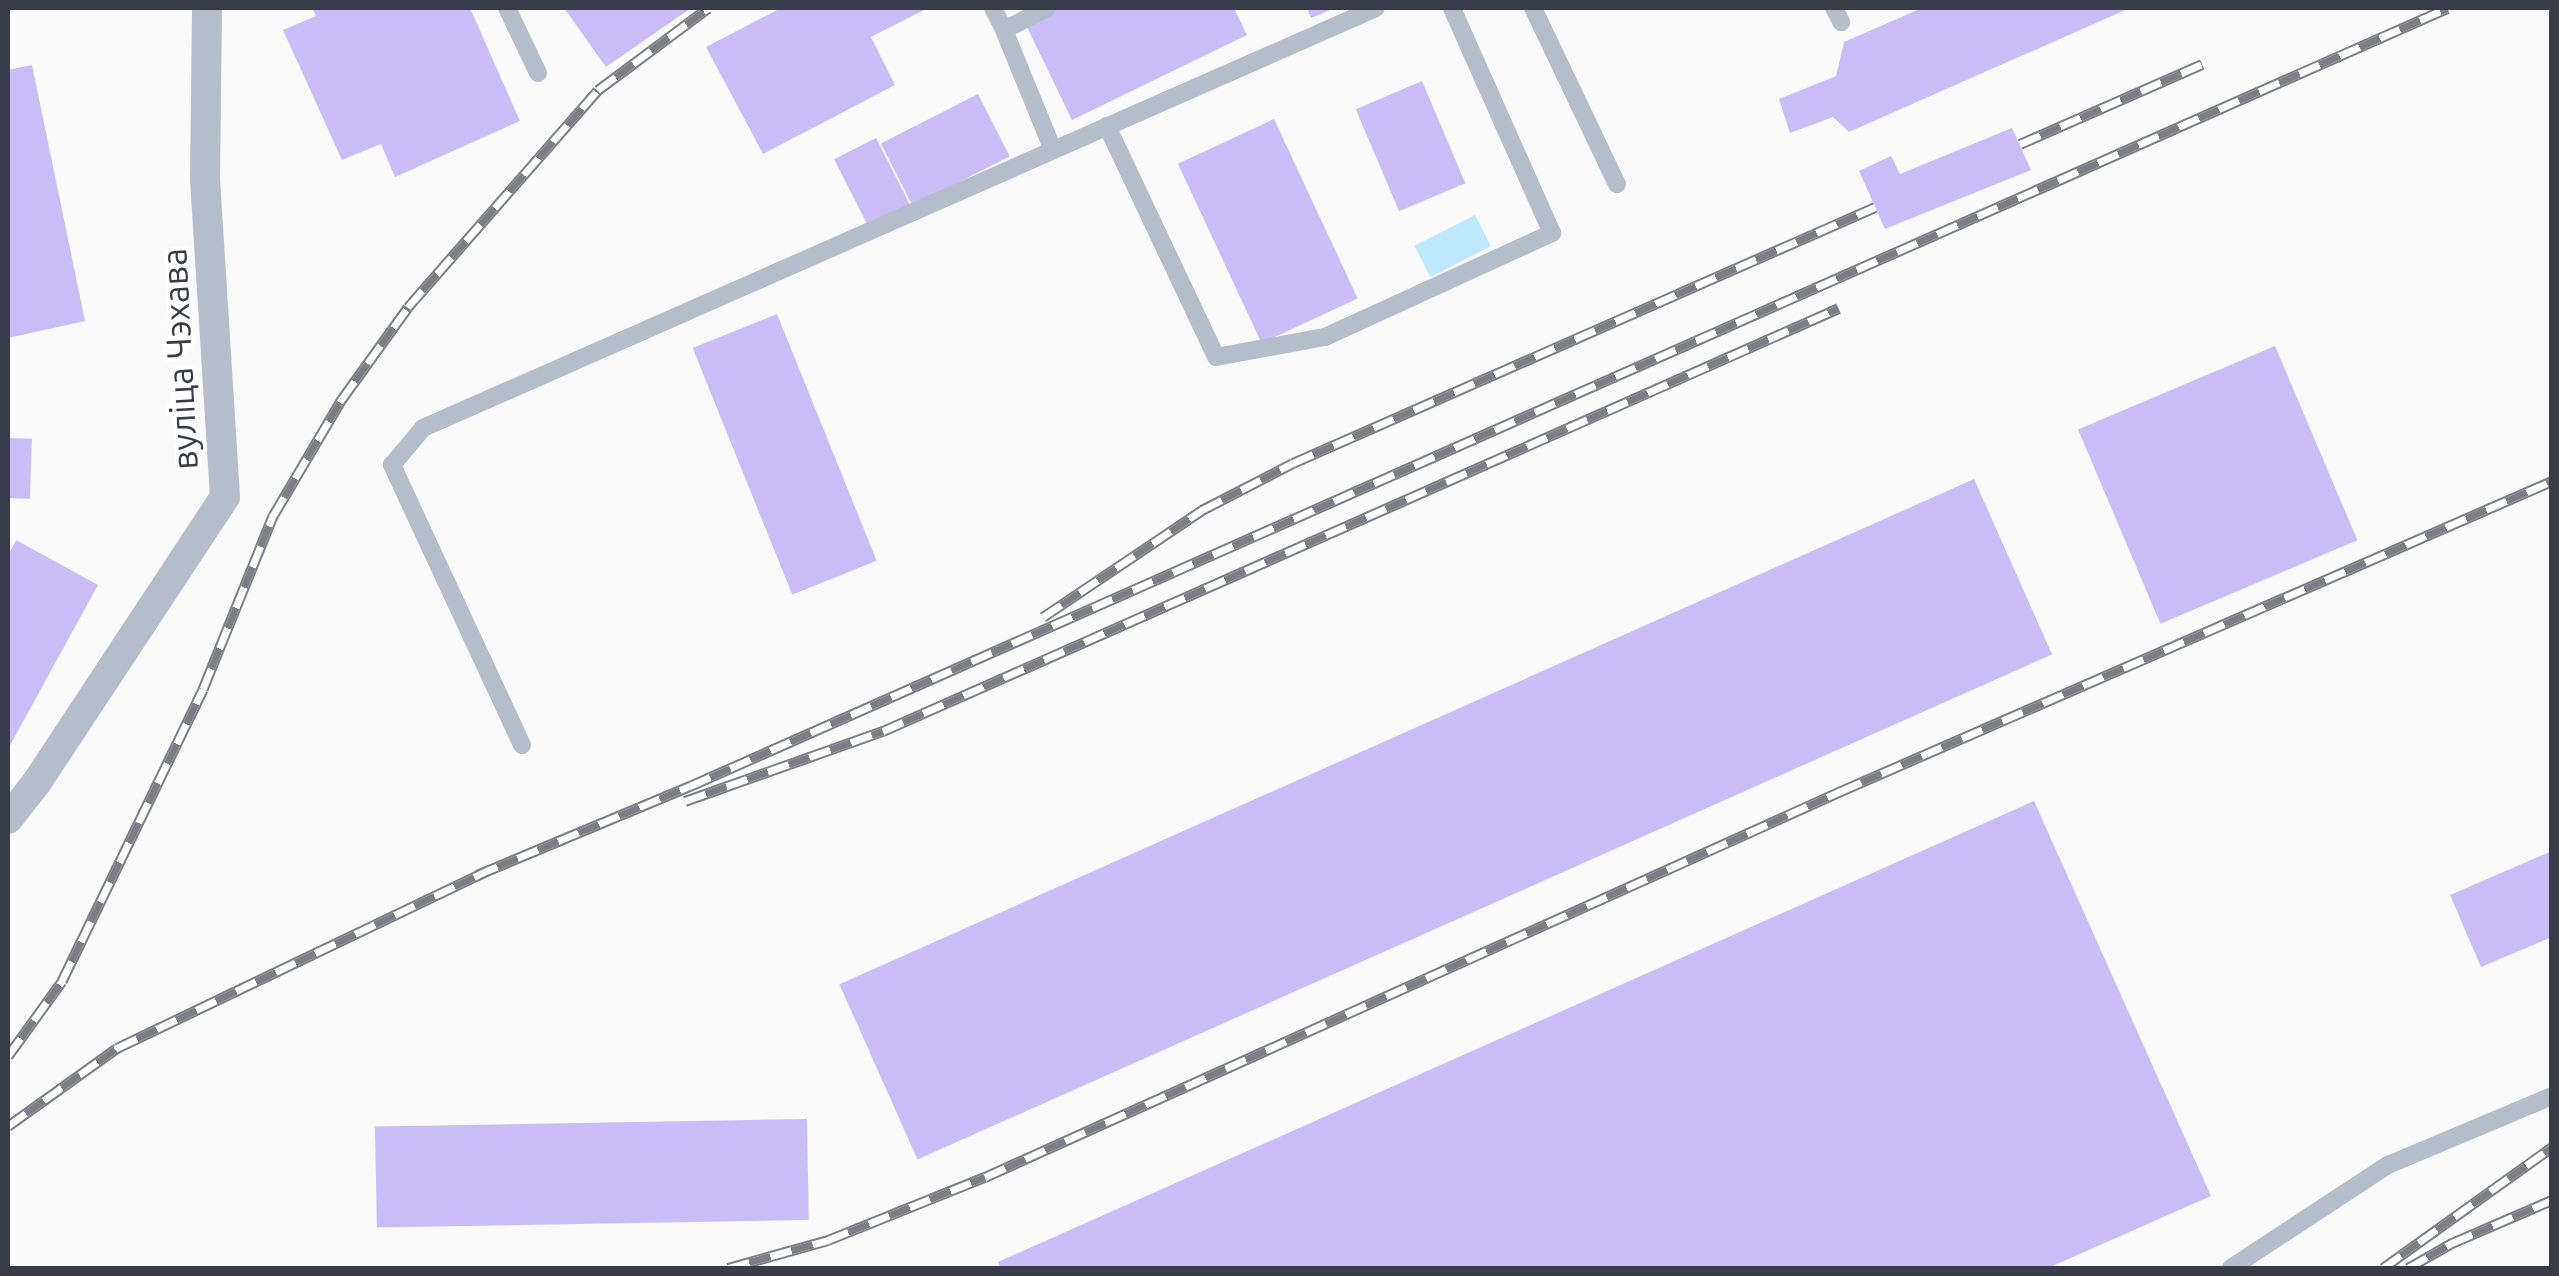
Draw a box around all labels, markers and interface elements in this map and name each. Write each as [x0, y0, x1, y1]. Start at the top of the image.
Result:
street label: вуліца Чэхава [152, 247, 206, 471]

